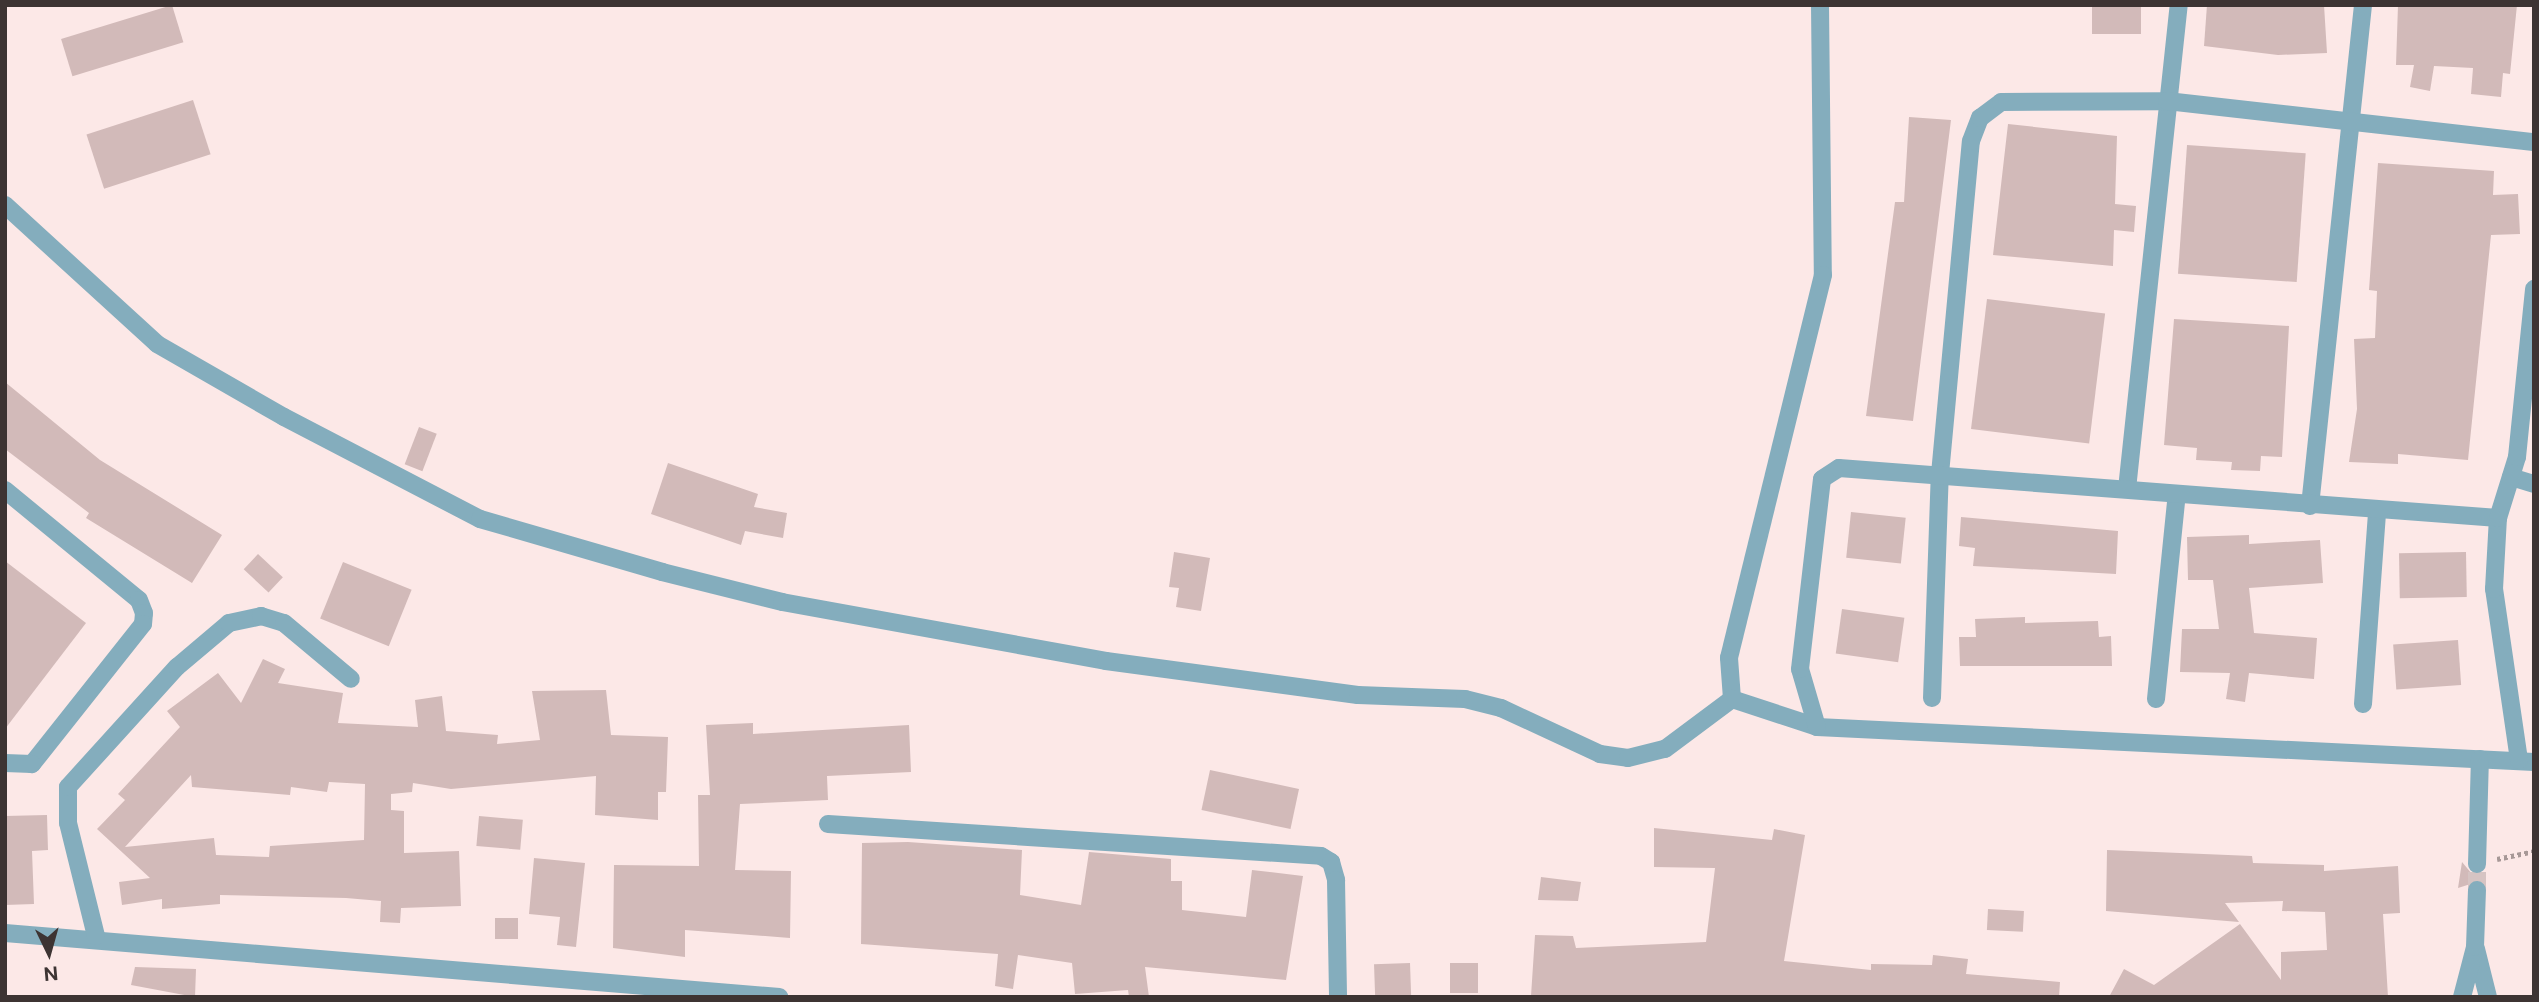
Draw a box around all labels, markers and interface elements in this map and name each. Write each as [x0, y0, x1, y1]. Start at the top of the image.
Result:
north arrow [14, 918, 84, 988]
text: N [42, 962, 59, 986]

